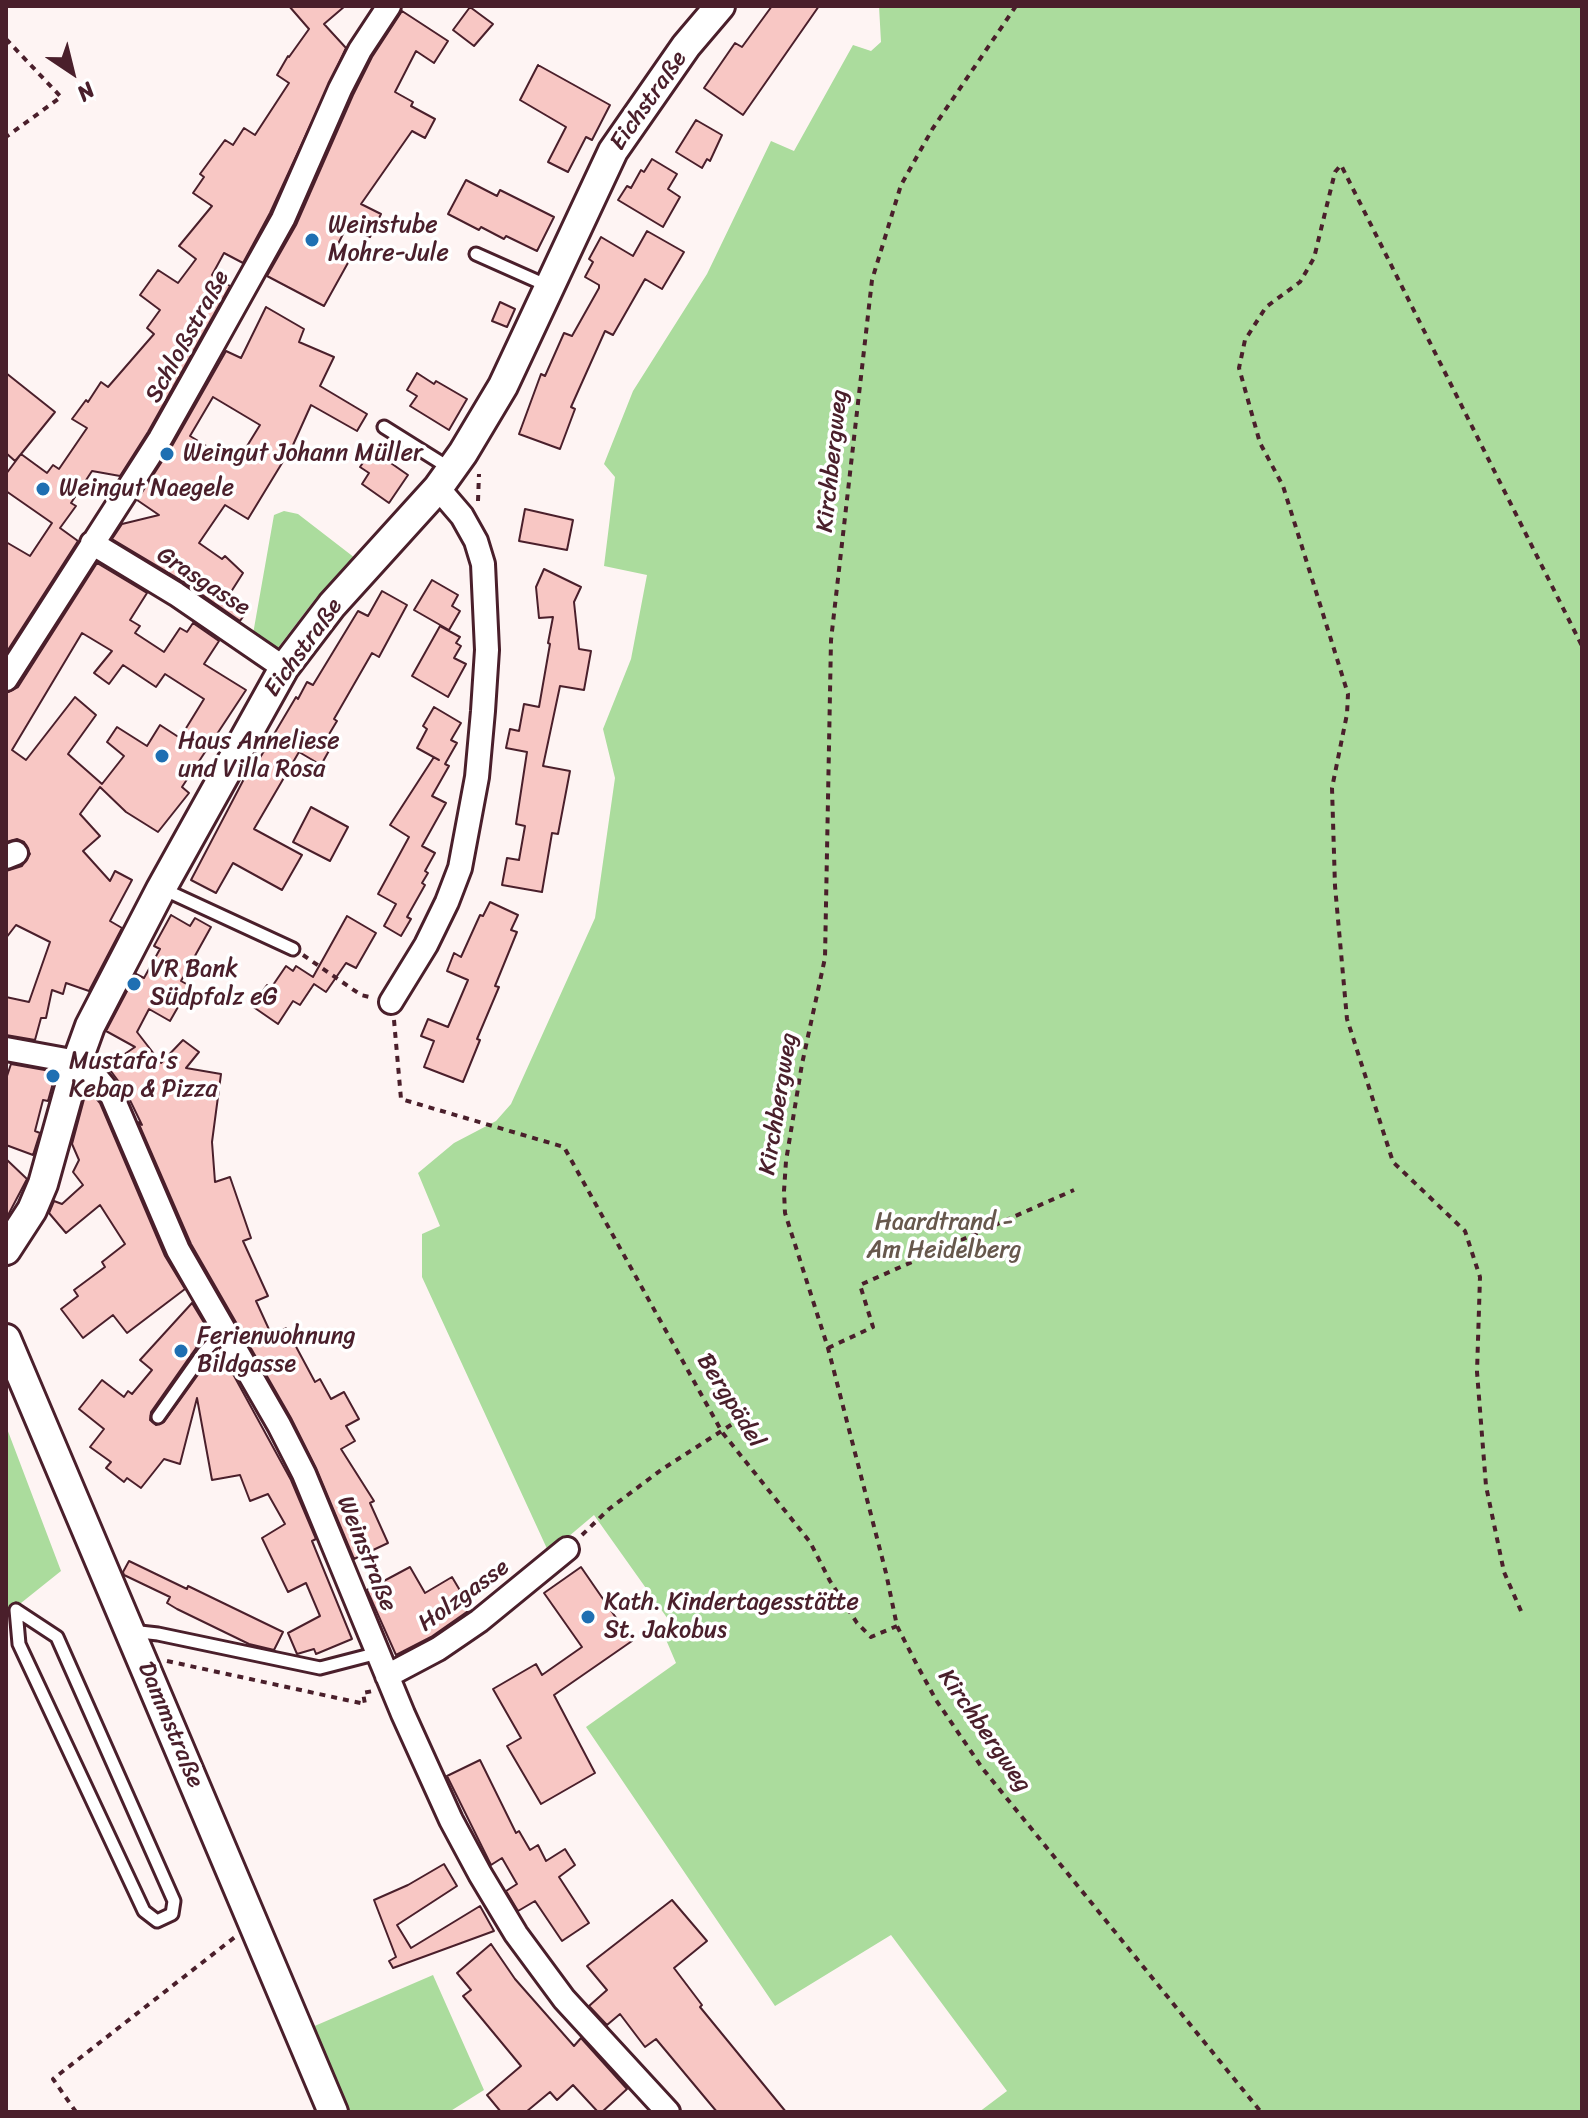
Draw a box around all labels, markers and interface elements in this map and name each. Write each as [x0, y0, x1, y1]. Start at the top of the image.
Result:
north arrow [32, 32, 112, 112]
street label: Eichstraße [604, 46, 694, 156]
text: N [69, 72, 103, 112]
place label: Weinstube Mohre-Jule [328, 212, 449, 268]
marker: Weinstube Mohre-Jule [303, 231, 321, 249]
street label: Schloßstraße [140, 266, 236, 408]
street label: Kirchbergweg [811, 388, 855, 534]
place label: Weingut Johann Müller [183, 440, 423, 468]
marker: Weingut Johann Müller [158, 445, 176, 463]
place label: Weingut Naegele [59, 475, 234, 503]
marker: Weingut Naegele [34, 480, 52, 498]
street label: Grasgasse [151, 541, 255, 623]
street label: Eichstraße [259, 593, 349, 703]
place label: Haus Anneliese und Villa Rosa [178, 728, 340, 784]
marker: Haus Anneliese und Villa Rosa [153, 747, 171, 765]
place label: VR Bank Südpfalz eG [150, 956, 277, 1012]
marker: VR Bank Südpfalz eG [125, 975, 143, 993]
street label: Kirchbergweg [754, 1031, 804, 1177]
place label: Mustafa's Kebap & Pizza [69, 1048, 218, 1104]
marker: Mustafa's Kebap & Pizza [44, 1067, 62, 1085]
park label: Haardtrand - Am Heidelberg [867, 1209, 1021, 1265]
place label: Ferienwohnung Bildgasse [197, 1323, 356, 1379]
marker: Ferienwohnung Bildgasse [172, 1342, 190, 1360]
street label: Bergpädel [690, 1348, 770, 1454]
street label: Weinstraße [330, 1492, 402, 1616]
street label: Holzgasse [413, 1553, 515, 1639]
place label: Kath. Kindertagesstätte St. Jakobus [604, 1589, 859, 1645]
marker: Kath. Kindertagesstätte St. Jakobus [579, 1608, 597, 1626]
street label: Dammstraße [131, 1658, 209, 1792]
street label: Kirchbergweg [931, 1664, 1037, 1798]

